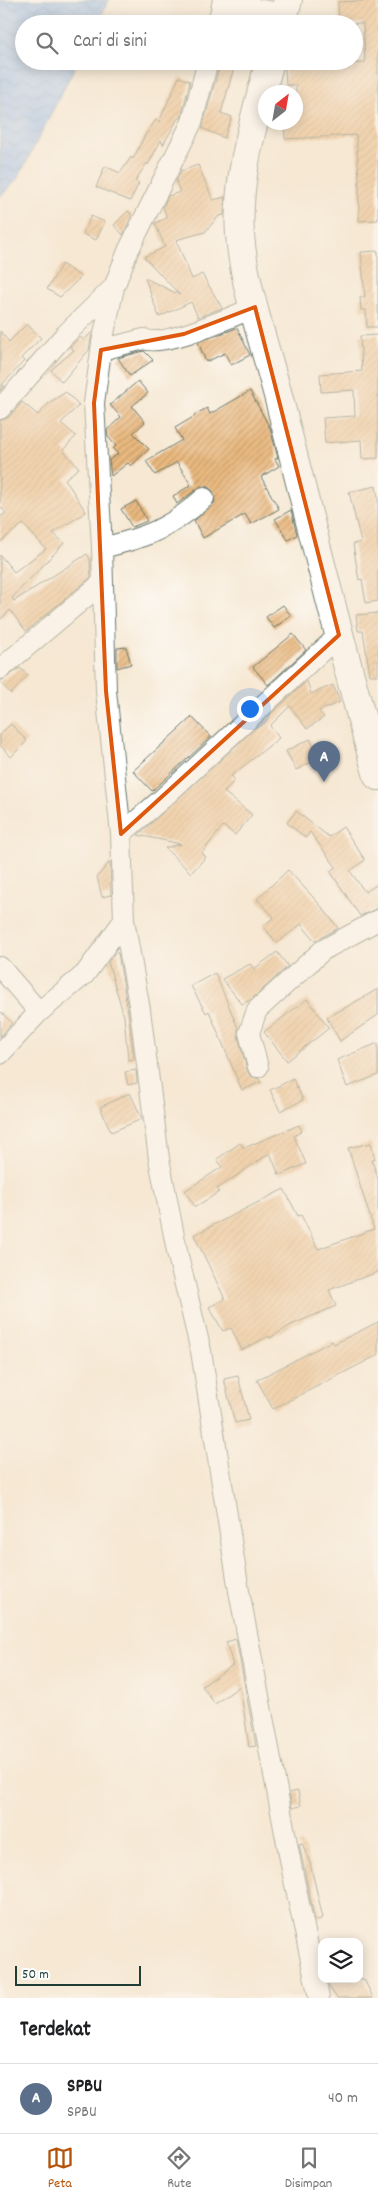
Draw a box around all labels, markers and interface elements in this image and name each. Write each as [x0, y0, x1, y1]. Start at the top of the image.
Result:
search box [15, 15, 363, 70]
icon: search [33, 29, 61, 57]
text: Cari di sini [73, 29, 147, 56]
north arrow [258, 85, 303, 130]
your location [237, 696, 263, 722]
pin: A [308, 741, 340, 782]
map controls [318, 1938, 363, 1983]
button: layers [318, 1938, 363, 1983]
scale bar [15, 1963, 141, 1986]
text: 50 m [22, 1965, 49, 1985]
text: Terdekat [20, 2016, 91, 2046]
text: SPBU [67, 2074, 102, 2101]
text: A [32, 2087, 40, 2110]
text: 40 m [328, 2087, 358, 2110]
text: SPBU [67, 2101, 97, 2124]
tab: Peta [46, 2144, 74, 2194]
tab: Rute [165, 2144, 193, 2194]
tab: Disimpan [285, 2144, 332, 2194]

